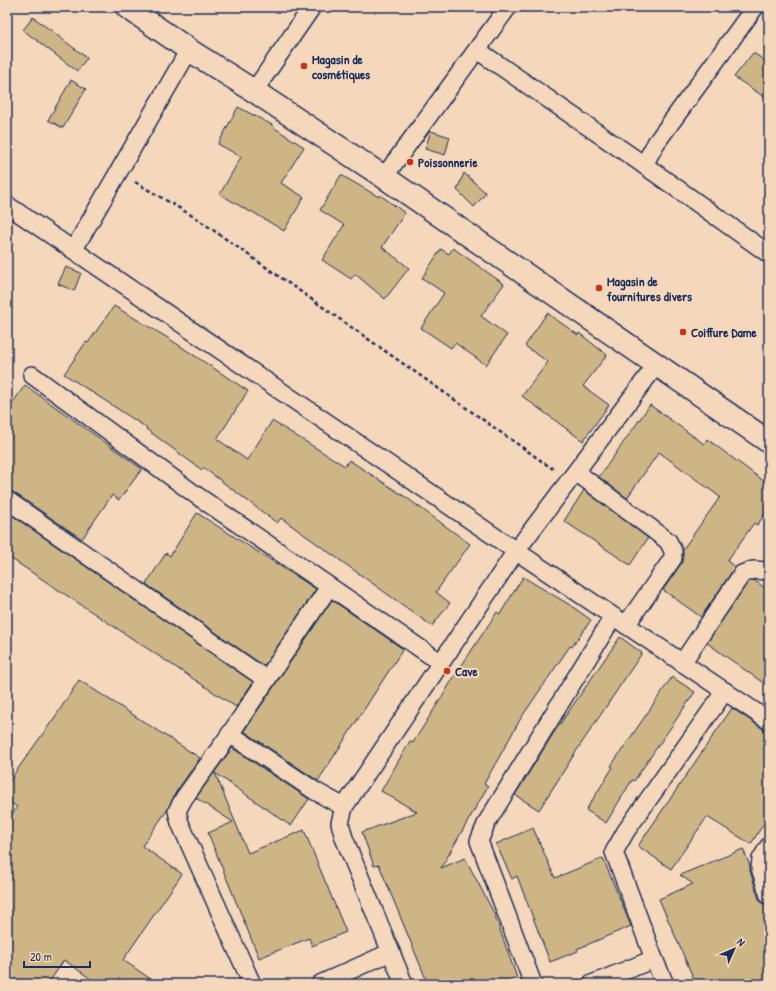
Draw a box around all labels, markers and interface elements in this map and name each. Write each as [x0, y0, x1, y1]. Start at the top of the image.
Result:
place label: Magasin de cosmétiques [312, 50, 370, 84]
marker: Magasin de cosmétiques [299, 61, 309, 71]
place label: Poissonnerie [418, 153, 478, 171]
marker: Poissonnerie [405, 157, 415, 167]
place label: Magasin de fournitures divers [607, 272, 692, 305]
marker: Magasin de fournitures divers [594, 283, 604, 293]
place label: Coiffure Dame [691, 323, 758, 341]
marker: Coiffure Dame [678, 327, 688, 337]
place label: Cave [455, 662, 478, 680]
marker: Cave [442, 666, 452, 676]
north arrow [714, 929, 754, 969]
text: N [734, 935, 748, 949]
scale bar [24, 943, 90, 969]
text: 20 m [30, 948, 52, 965]

